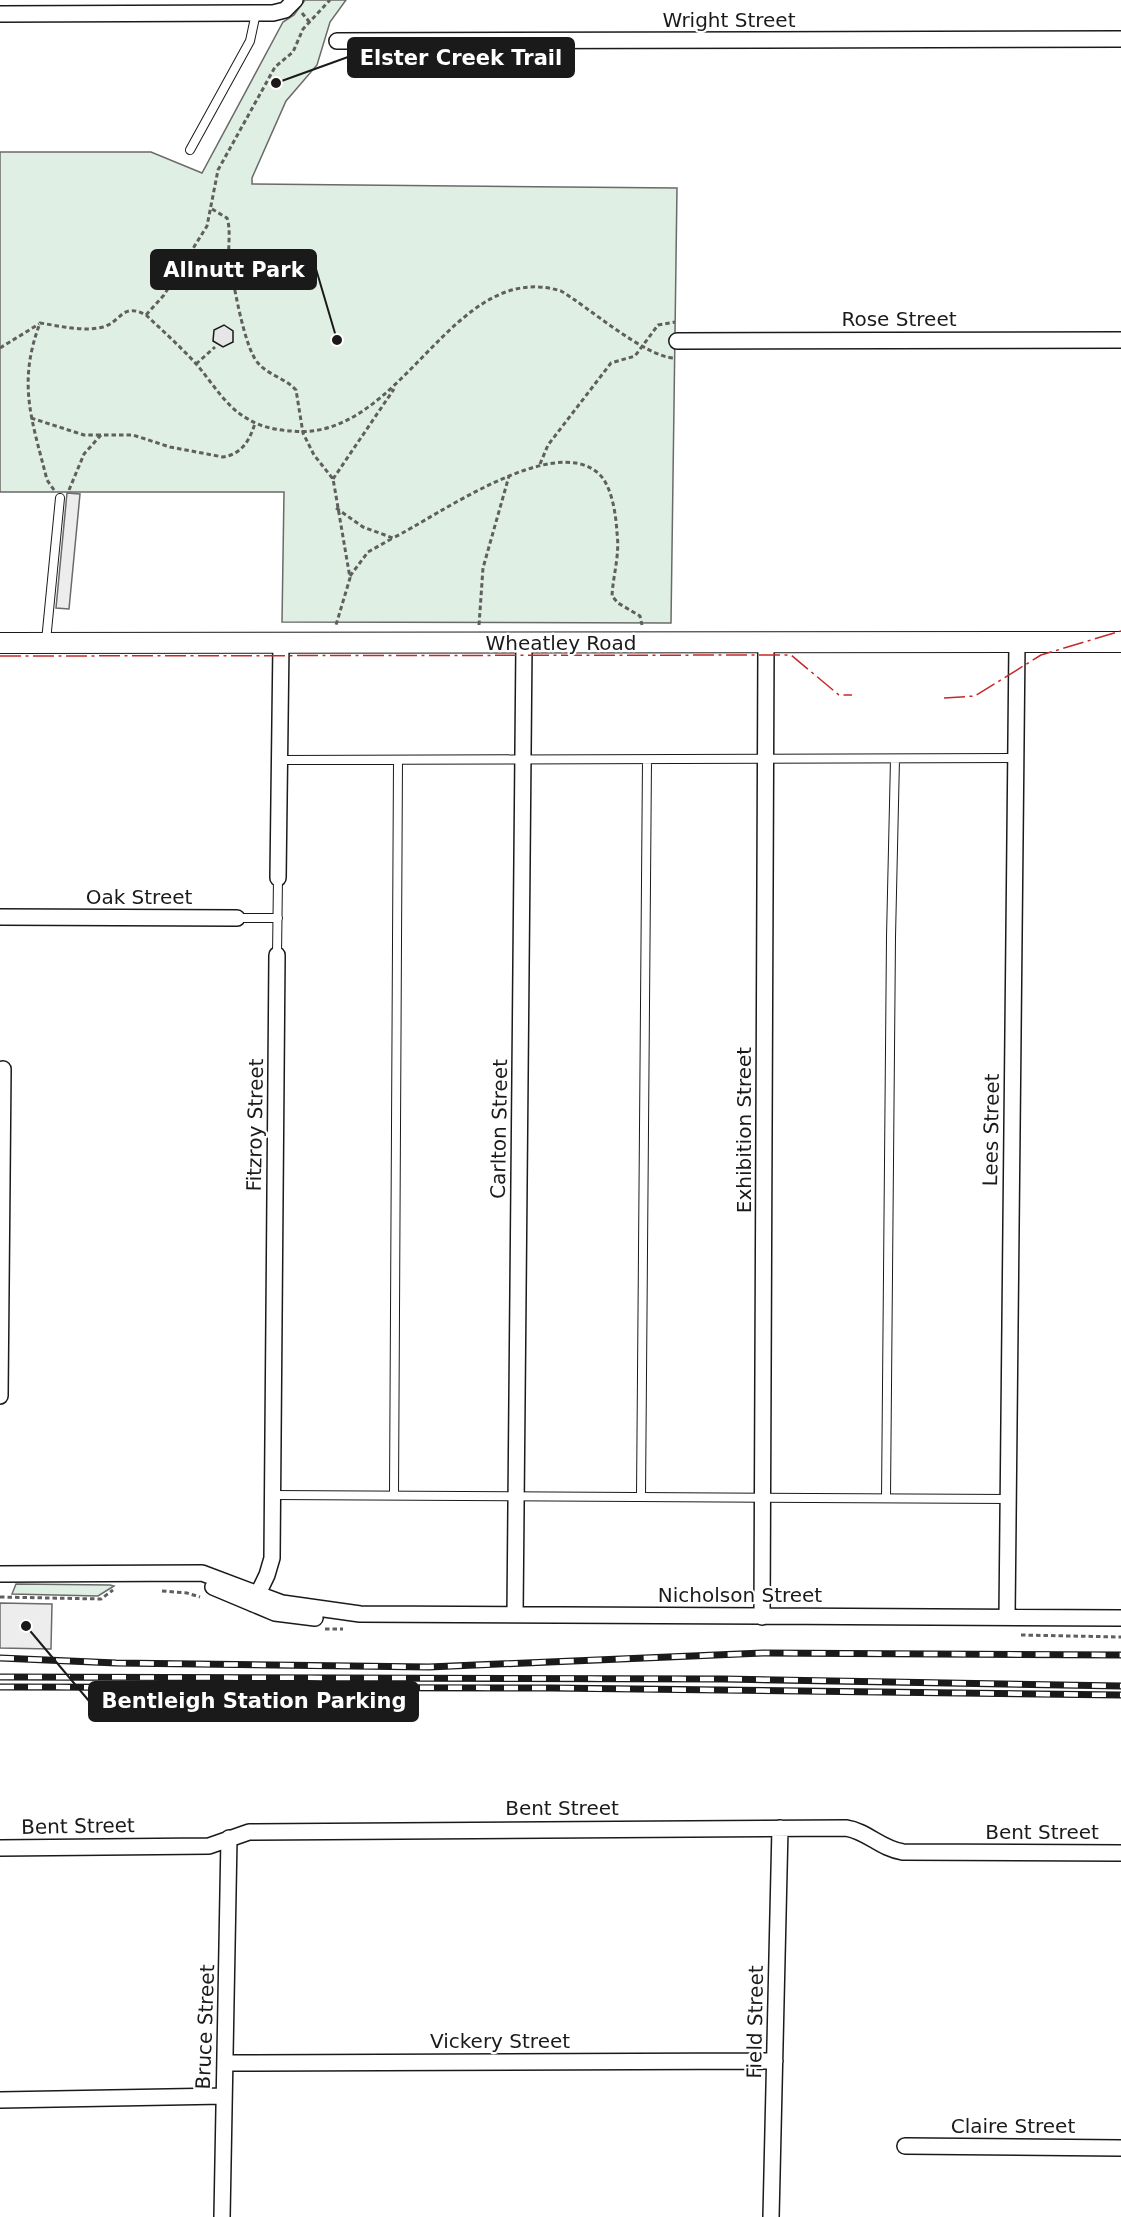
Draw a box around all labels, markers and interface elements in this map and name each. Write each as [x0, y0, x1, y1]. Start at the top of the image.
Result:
street label: Wright Street [663, 8, 796, 32]
callout: Elster Creek Trail [348, 38, 574, 77]
text: Elster Creek Trail [360, 46, 562, 70]
callout: Allnutt Park [151, 250, 316, 289]
text: Allnutt Park [163, 258, 306, 282]
street label: Rose Street [841, 307, 957, 331]
street label: Wheatley Road [485, 631, 637, 655]
street label: Oak Street [86, 885, 193, 909]
street label: Exhibition Street [732, 1047, 756, 1213]
street label: Fitzroy Street [242, 1058, 268, 1192]
street label: Carlton Street [486, 1059, 512, 1199]
street label: Lees Street [978, 1073, 1004, 1187]
street label: Nicholson Street [658, 1583, 822, 1607]
callout: Bentleigh Station Parking [89, 1682, 418, 1721]
text: Bentleigh Station Parking [102, 1689, 406, 1713]
street label: Bent Street [505, 1796, 619, 1820]
street label: Bent Street [21, 1813, 135, 1839]
street label: Bent Street [985, 1820, 1099, 1844]
street label: Bruce Street [191, 1964, 219, 2090]
street label: Field Street [742, 1965, 768, 2079]
street label: Vickery Street [430, 2029, 570, 2053]
street label: Claire Street [951, 2114, 1075, 2138]

